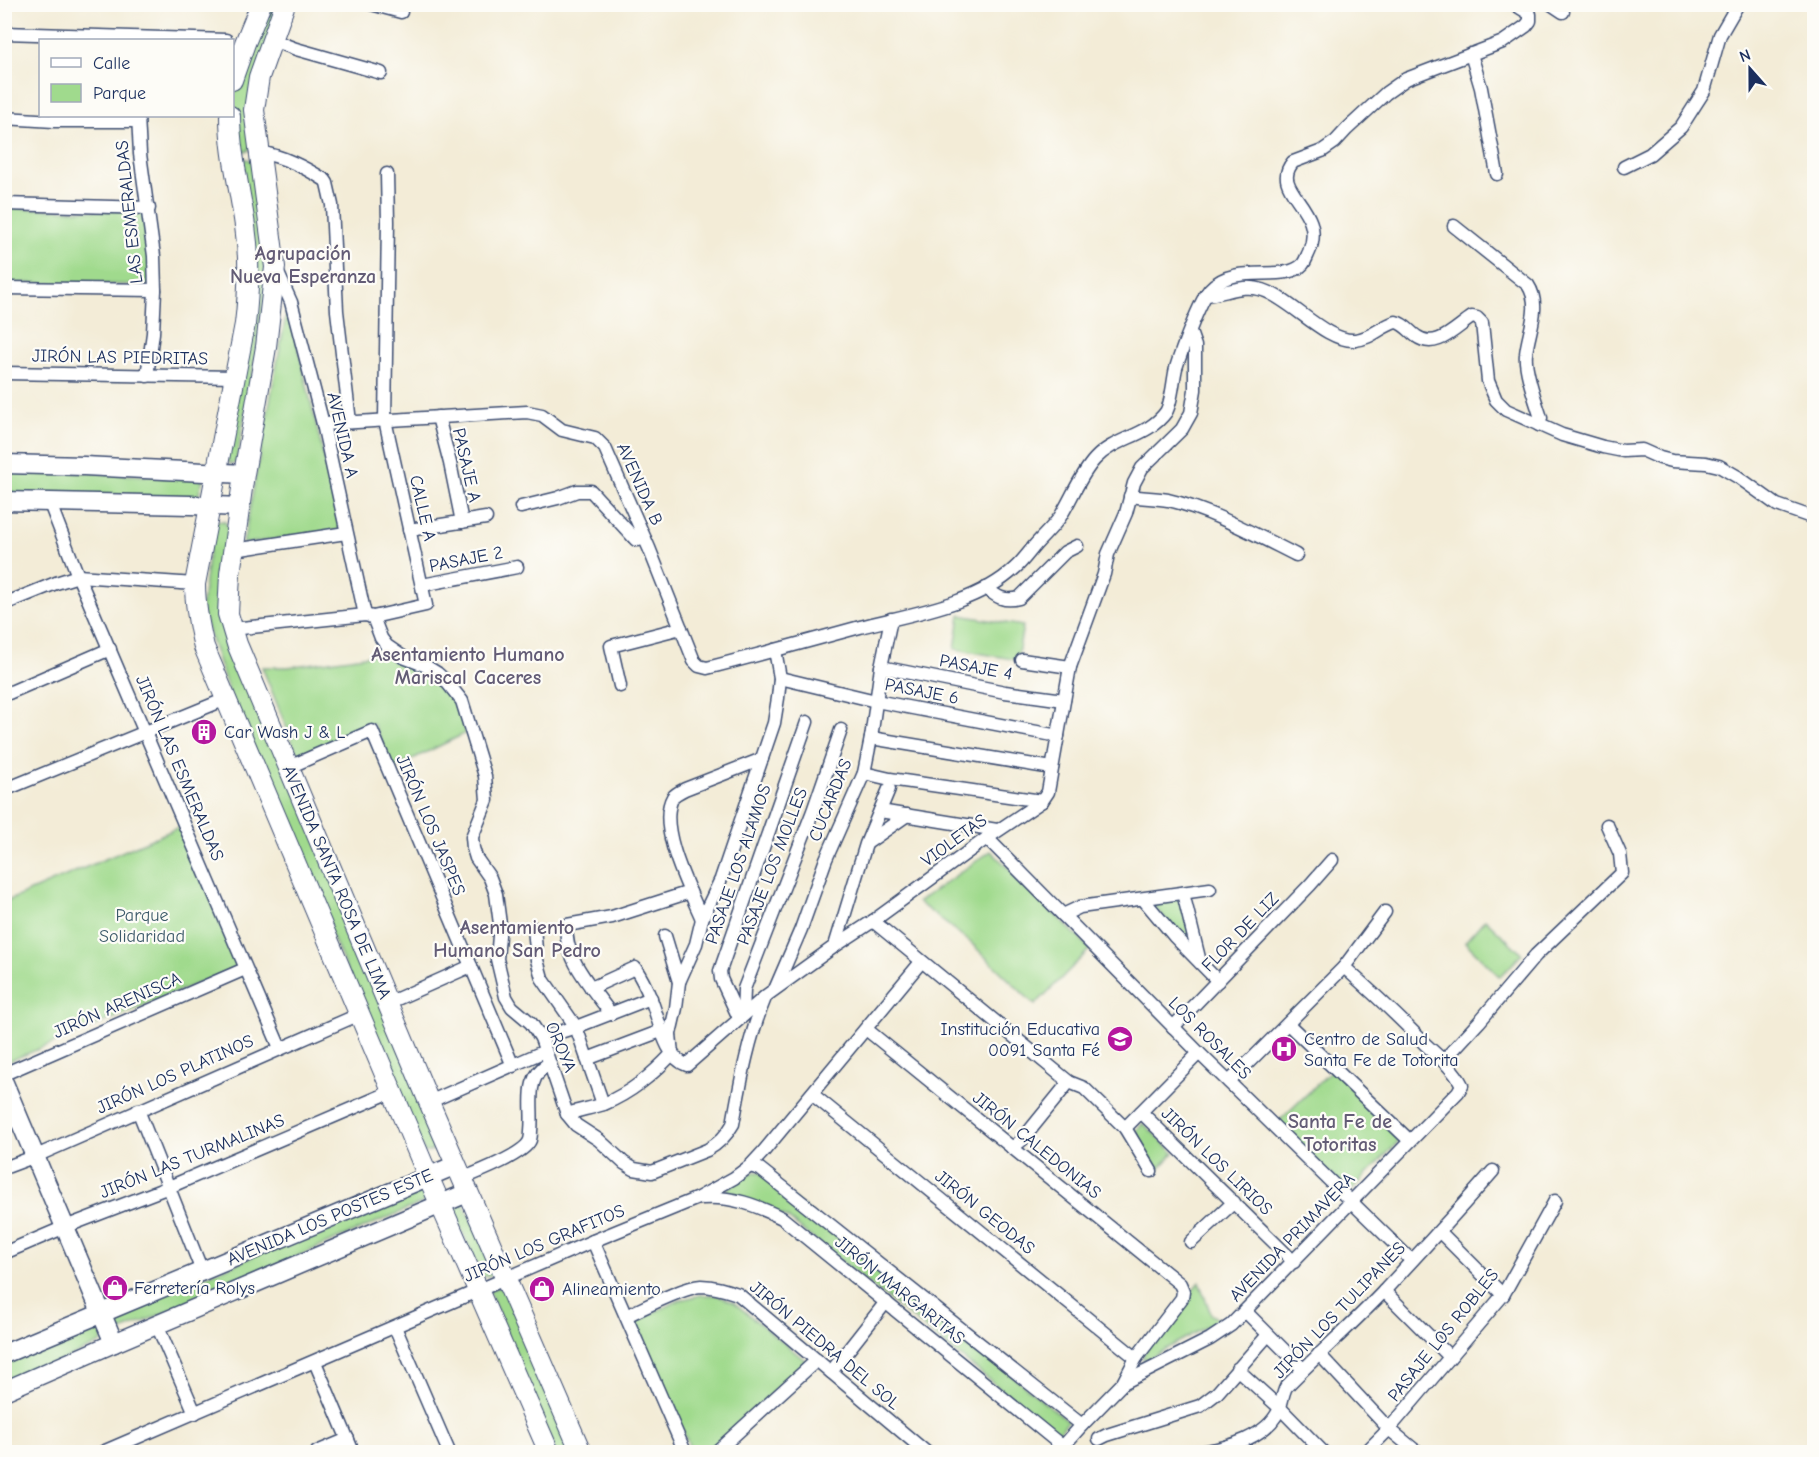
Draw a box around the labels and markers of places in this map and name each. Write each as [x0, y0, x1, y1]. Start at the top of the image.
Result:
building icon: Car Wash J & L [189, 717, 219, 747]
place label: Car Wash J & L [224, 722, 345, 743]
place label: Institución Educativa 0091 Santa Fé [940, 1019, 1100, 1061]
school or university icon: Institución Educativa 0091 Santa Fé [1105, 1024, 1135, 1054]
place label: Centro de Salud Santa Fe de Totorita [1304, 1029, 1458, 1071]
hospital icon: Centro de Salud Santa Fe de Totorita [1269, 1034, 1299, 1064]
shop icon: Ferretería Rolys [100, 1273, 130, 1303]
shop icon: Alineamiento [527, 1274, 557, 1304]
place label: Ferretería Rolys [134, 1278, 255, 1299]
place label: Alineamiento [562, 1279, 661, 1300]

